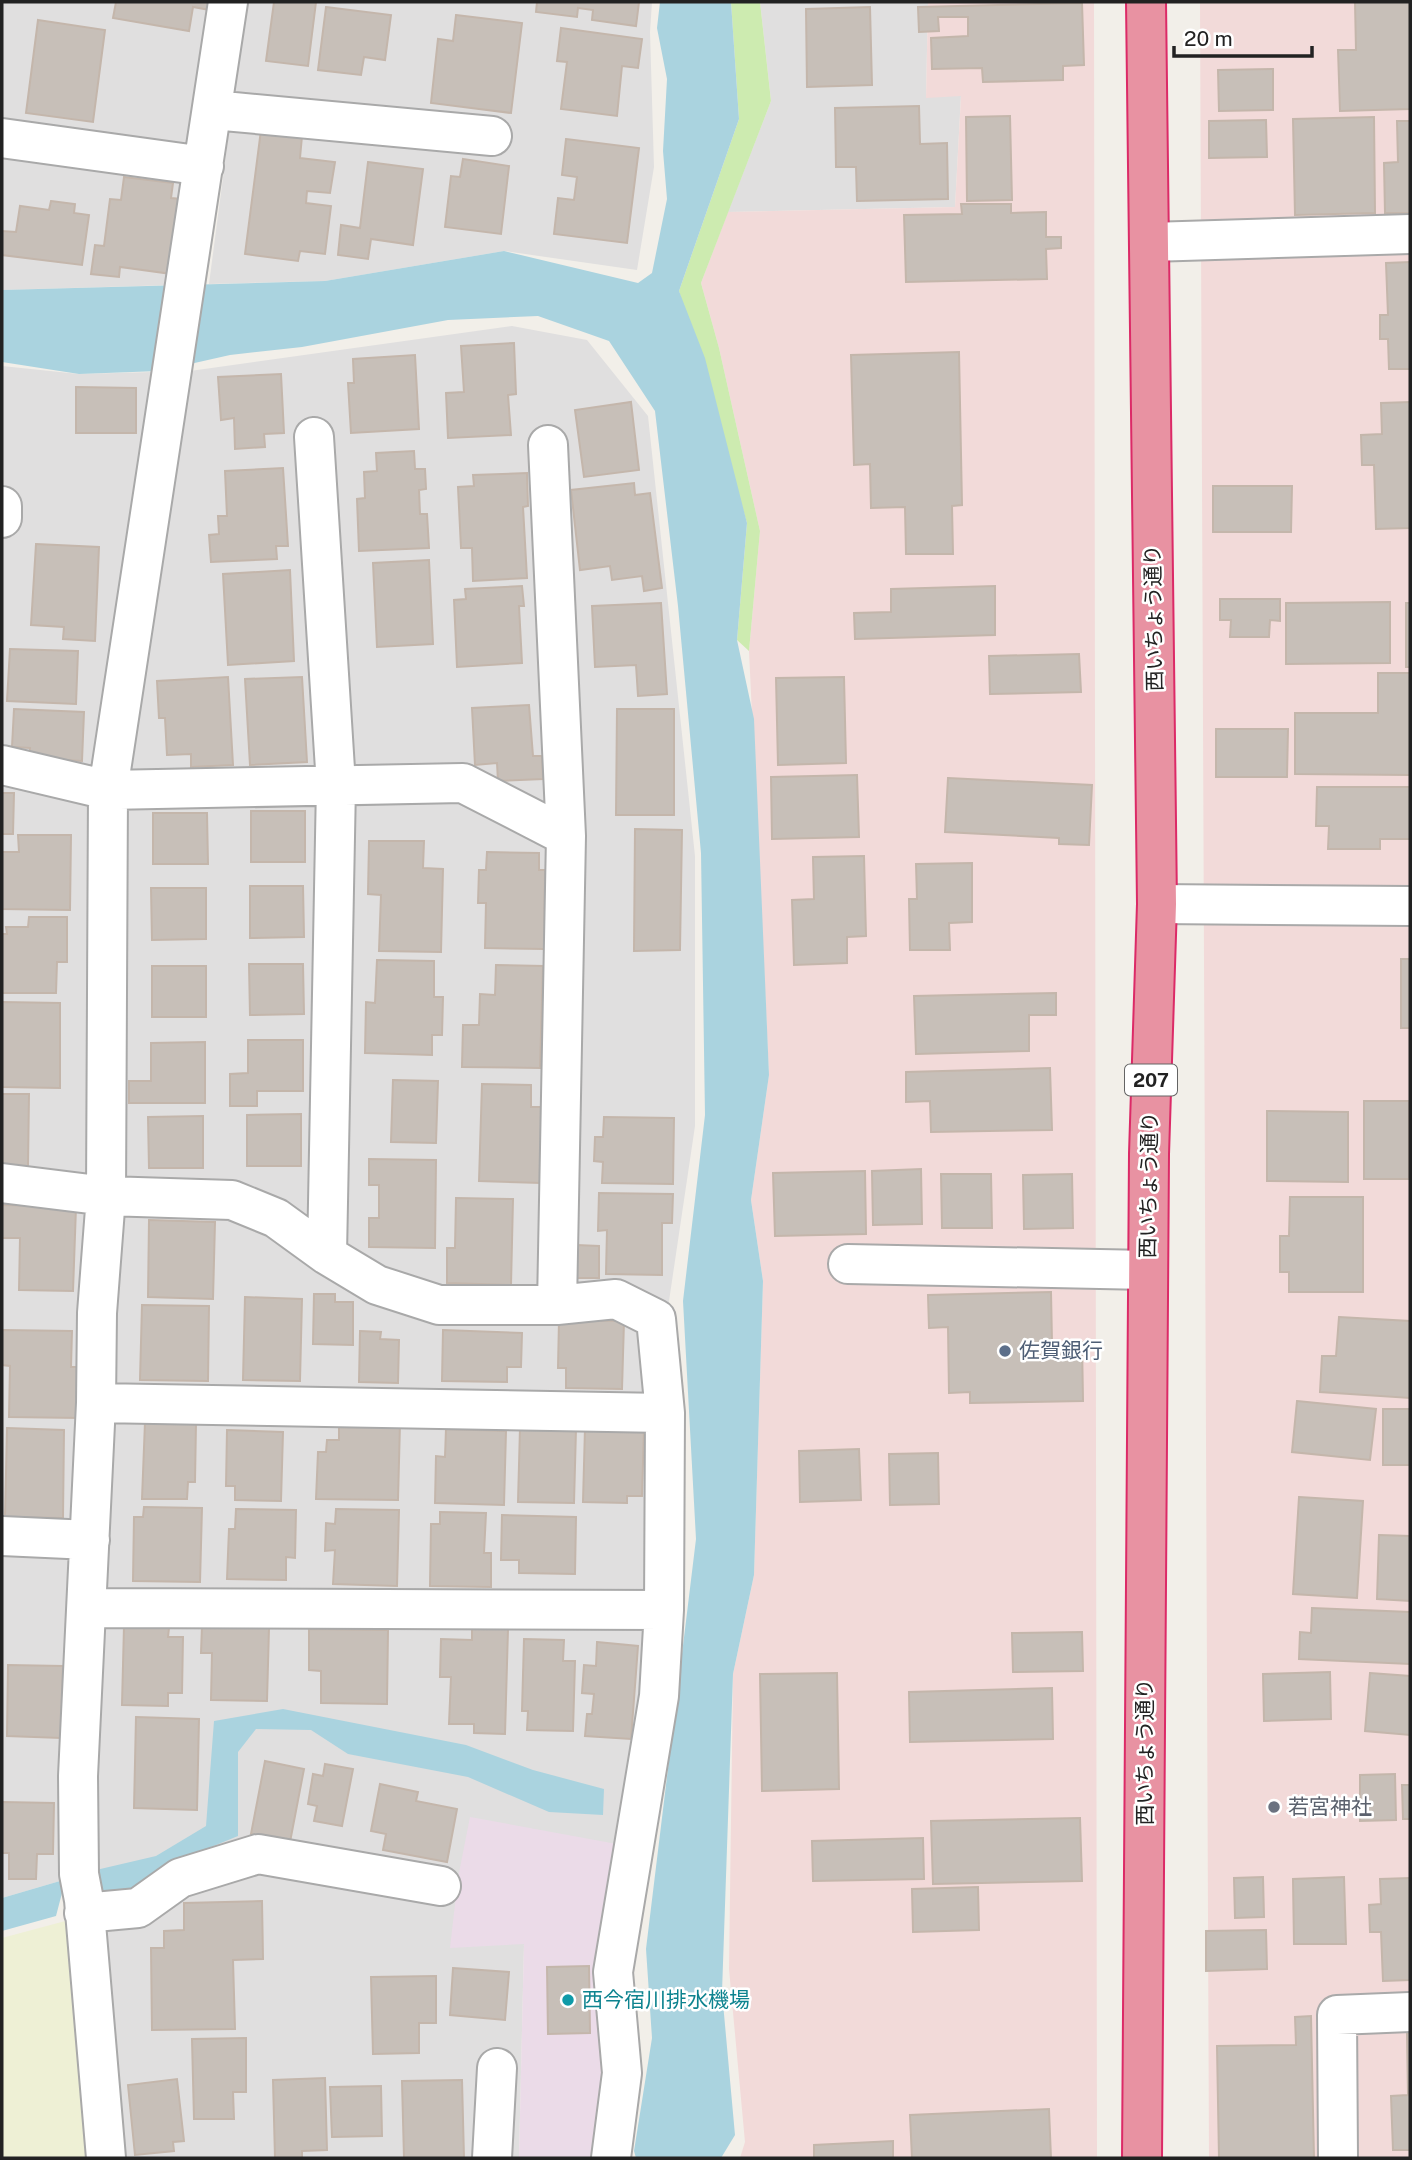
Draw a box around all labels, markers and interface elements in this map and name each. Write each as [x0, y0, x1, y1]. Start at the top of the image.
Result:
scale bar [1174, 14, 1312, 58]
text: 20 m [1184, 26, 1233, 51]
street label: 西いちょう通り [1140, 544, 1167, 692]
road number: 207 [1125, 1064, 1177, 1096]
street label: 西いちょう通り [1135, 1111, 1162, 1259]
place label: 佐賀銀行 [1019, 1338, 1103, 1363]
marker: 佐賀銀行 [997, 1343, 1013, 1359]
street label: 西いちょう通り [1132, 1679, 1157, 1826]
place label: 若宮神社 [1288, 1794, 1372, 1819]
marker: 若宮神社 [1266, 1799, 1282, 1815]
place label: 西今宿川排水機場 [582, 1987, 750, 2012]
marker: 西今宿川排水機場 [560, 1992, 576, 2008]

